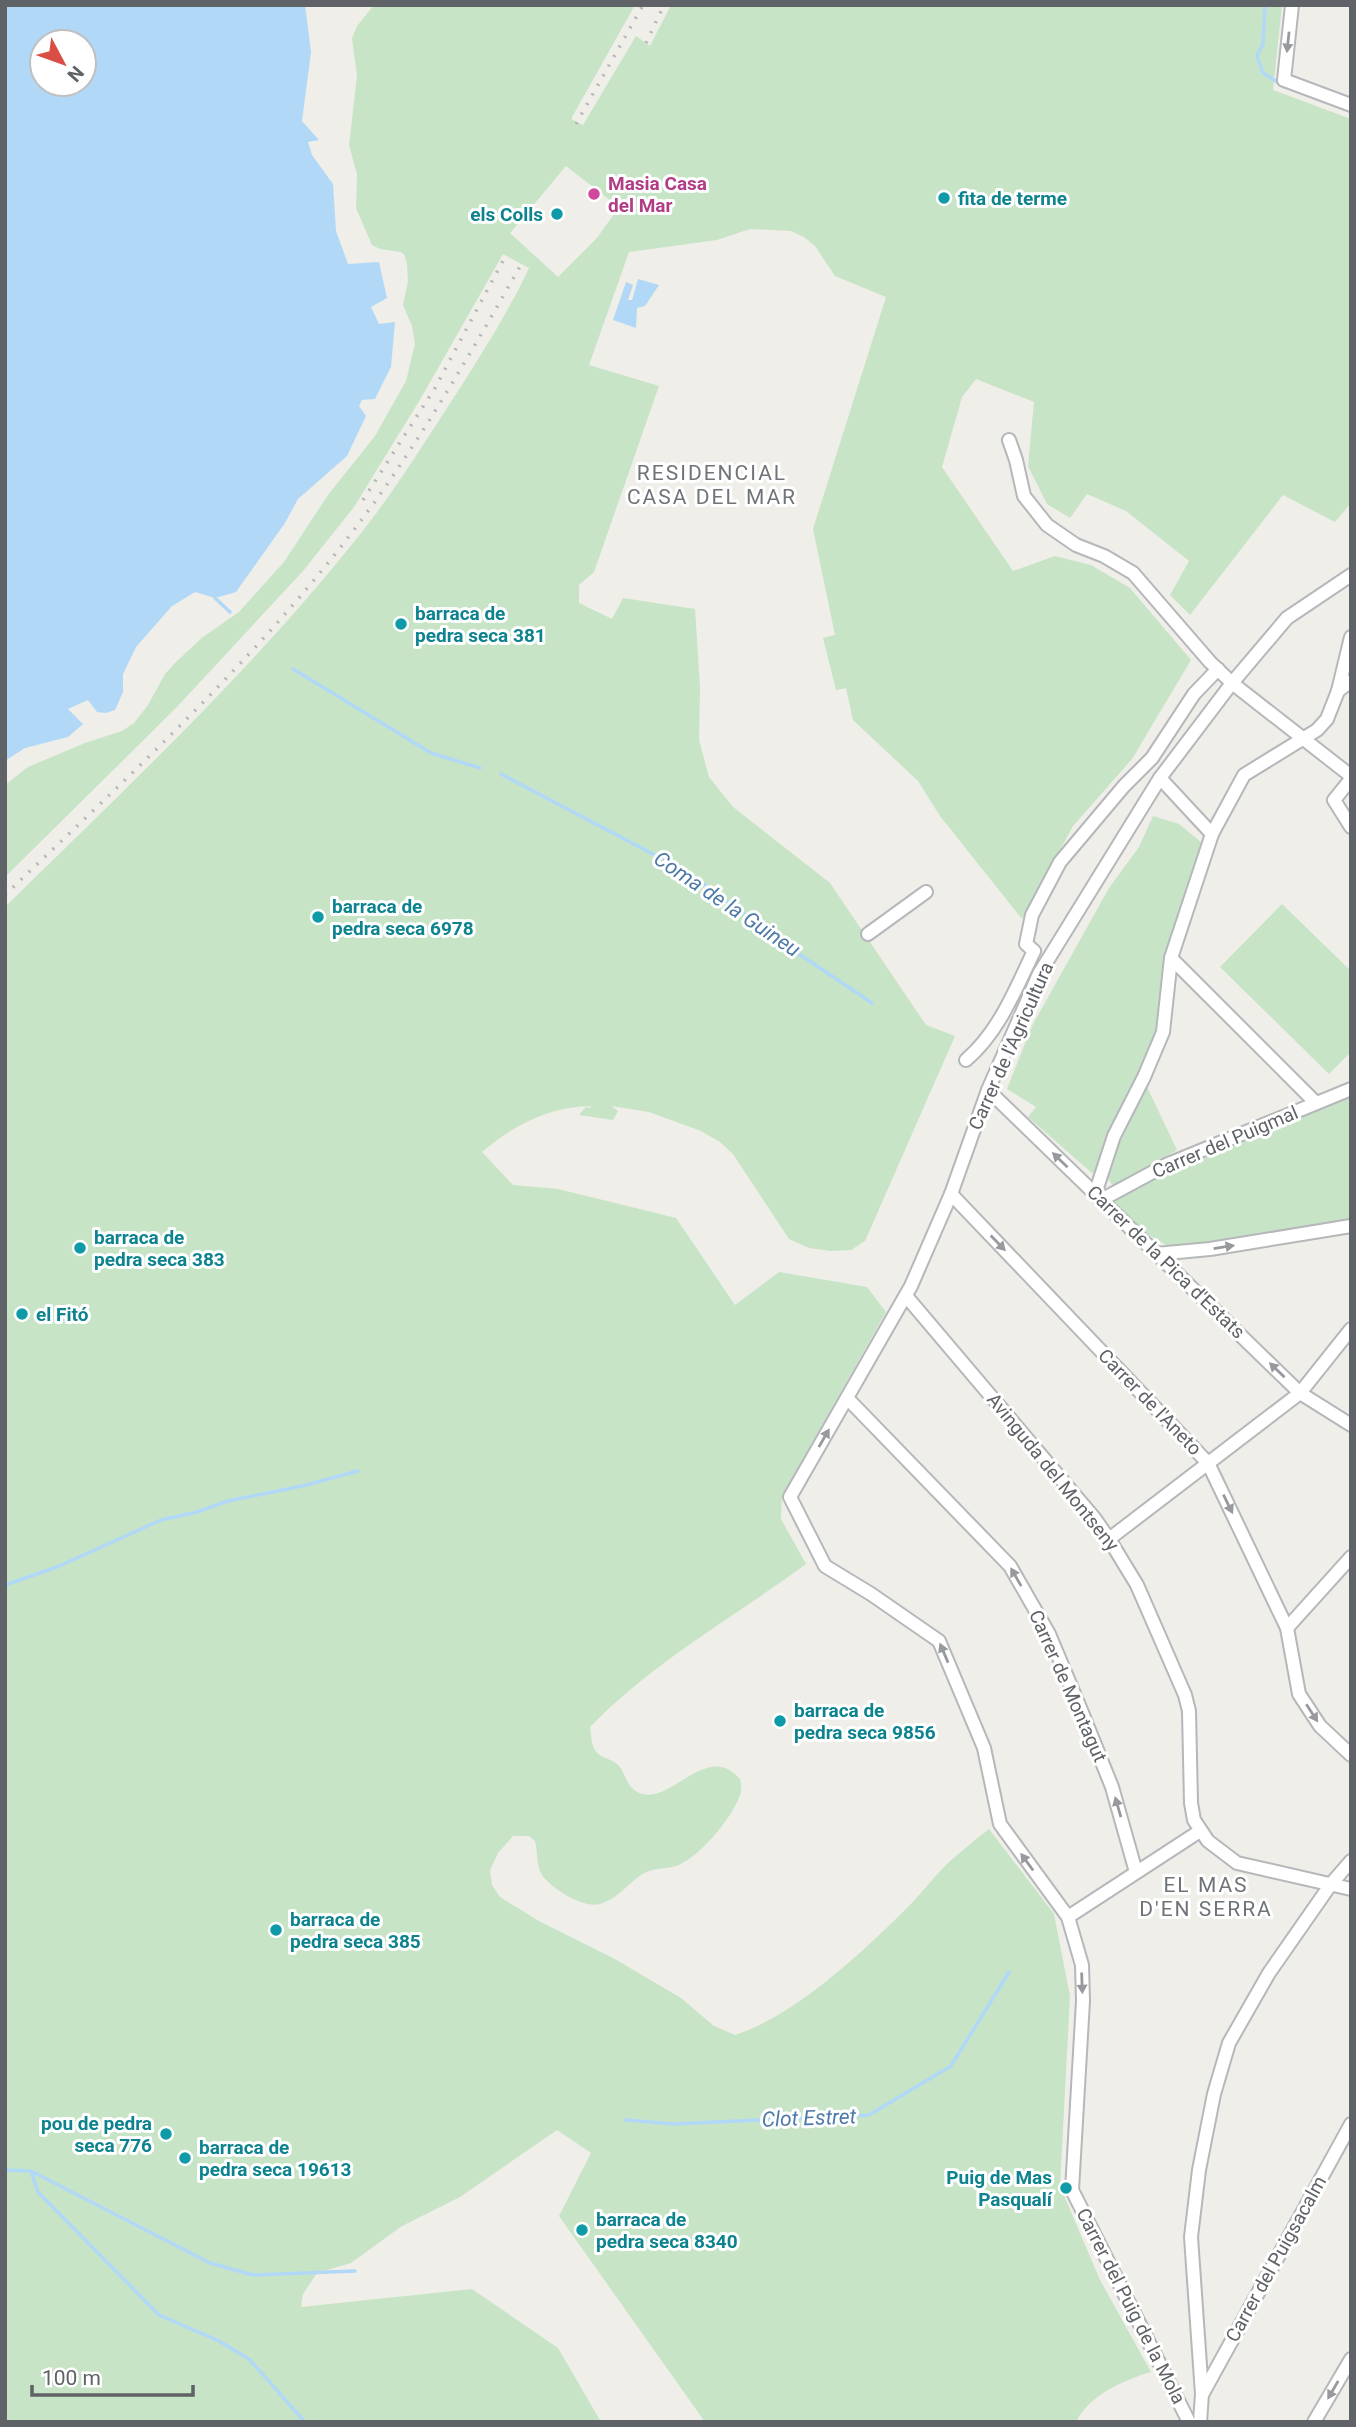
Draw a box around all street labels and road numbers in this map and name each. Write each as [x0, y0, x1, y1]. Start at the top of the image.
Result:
street label: Carrer de l'Agricultura [964, 959, 1058, 1133]
street label: Carrer del Puigmal [1149, 1101, 1301, 1183]
street label: Carrer de la Pica d'Estats [1082, 1181, 1250, 1343]
street label: Carrer de l'Aneto [1094, 1344, 1206, 1460]
street label: Avinguda del Montseny [982, 1388, 1124, 1556]
street label: Carrer de Montagut [1024, 1606, 1112, 1766]
street label: Carrer del Puigsacalm [1221, 2172, 1331, 2346]
street label: Carrer del Puig de la Mola [1072, 2204, 1190, 2408]

